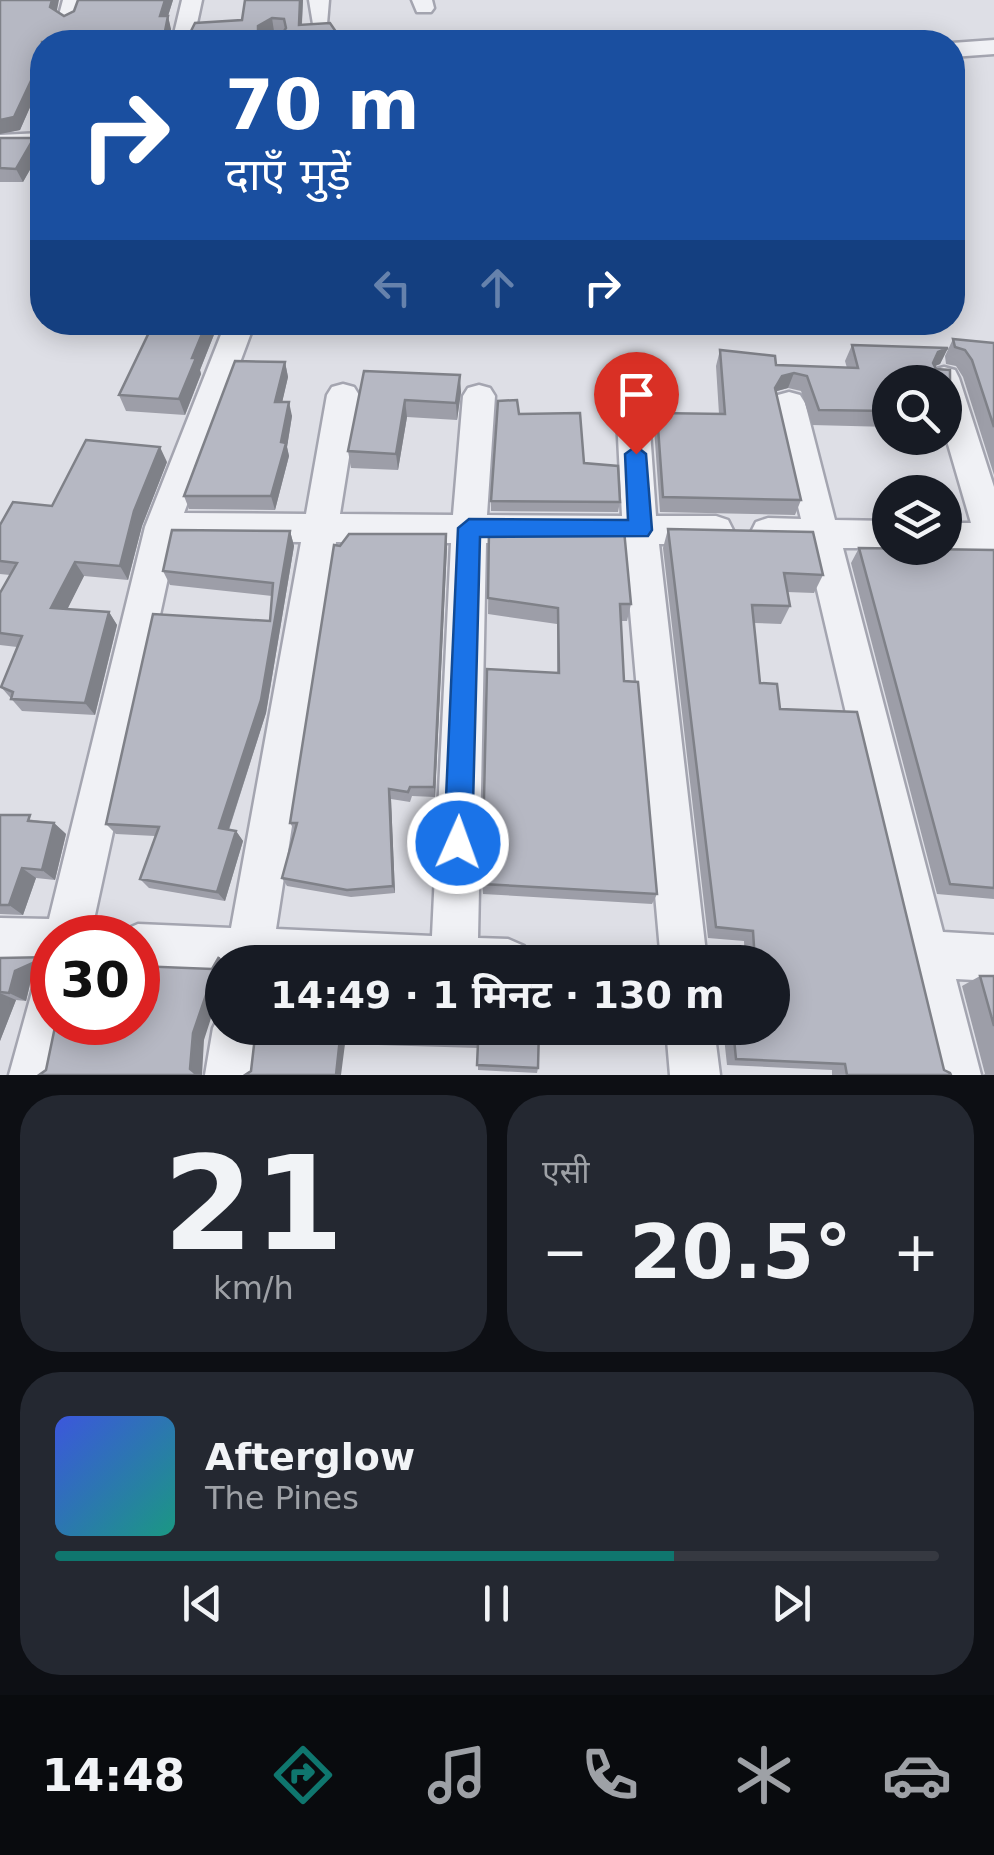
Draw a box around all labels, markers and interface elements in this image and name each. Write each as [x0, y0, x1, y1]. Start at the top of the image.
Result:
text: 70 m [225, 64, 420, 146]
icon: right [60, 70, 190, 200]
text: दाएँ मुड़ें [225, 148, 351, 201]
icon: left [365, 260, 420, 315]
icon: ahead [470, 260, 525, 315]
icon: right [575, 260, 630, 315]
pin [594, 352, 679, 455]
map controls [872, 365, 962, 565]
button: search [872, 365, 962, 455]
icon: arrive [609, 367, 664, 422]
button: layers [872, 475, 962, 565]
position arrow [406, 791, 510, 895]
speed limit sign: 30 [30, 915, 160, 1045]
text: 14:49 · 1 मिनट · 130 m [270, 973, 725, 1017]
text: 21 [163, 1128, 344, 1280]
text: एसी [542, 1153, 590, 1191]
text: 20.5° [629, 1208, 852, 1296]
text: − [542, 1220, 588, 1284]
text: + [893, 1220, 939, 1284]
text: km/h [213, 1269, 294, 1307]
text: Afterglow [205, 1435, 415, 1479]
text: The Pines [205, 1479, 359, 1517]
icon: previous [175, 1576, 230, 1631]
icon: pause [469, 1576, 524, 1631]
icon: next [764, 1576, 819, 1631]
icon: directions [268, 1740, 338, 1810]
icon: music [422, 1740, 492, 1810]
icon: phone [575, 1740, 645, 1810]
icon: climate [729, 1740, 799, 1810]
icon: car [882, 1740, 952, 1810]
text: 14:48 [42, 1749, 185, 1802]

